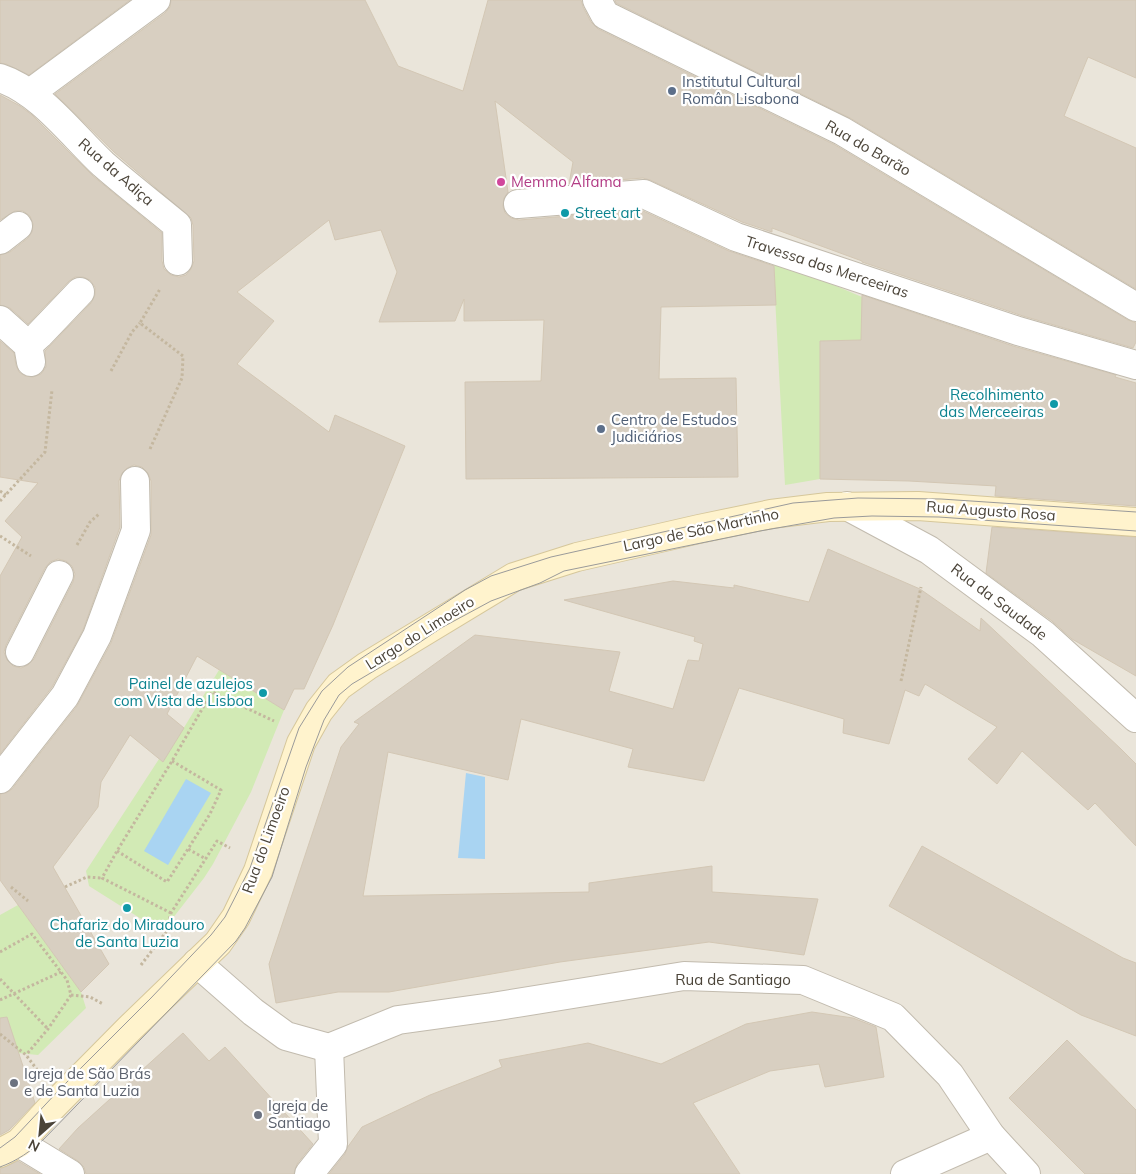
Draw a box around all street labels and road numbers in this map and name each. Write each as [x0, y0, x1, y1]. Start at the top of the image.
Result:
street label: Rua do Barão [822, 115, 914, 180]
street label: Rua da Adiça [75, 134, 158, 210]
street label: Travessa das Merceeiras [743, 231, 911, 302]
street label: Rua Augusto Rosa [926, 497, 1056, 524]
street label: Largo de São Martinho [621, 504, 780, 555]
street label: Rua da Saudade [947, 559, 1051, 644]
street label: Largo do Limoeiro [362, 591, 478, 674]
street label: Rua do Limoeiro [237, 784, 294, 896]
street label: Rua de Santiago [675, 970, 791, 989]

